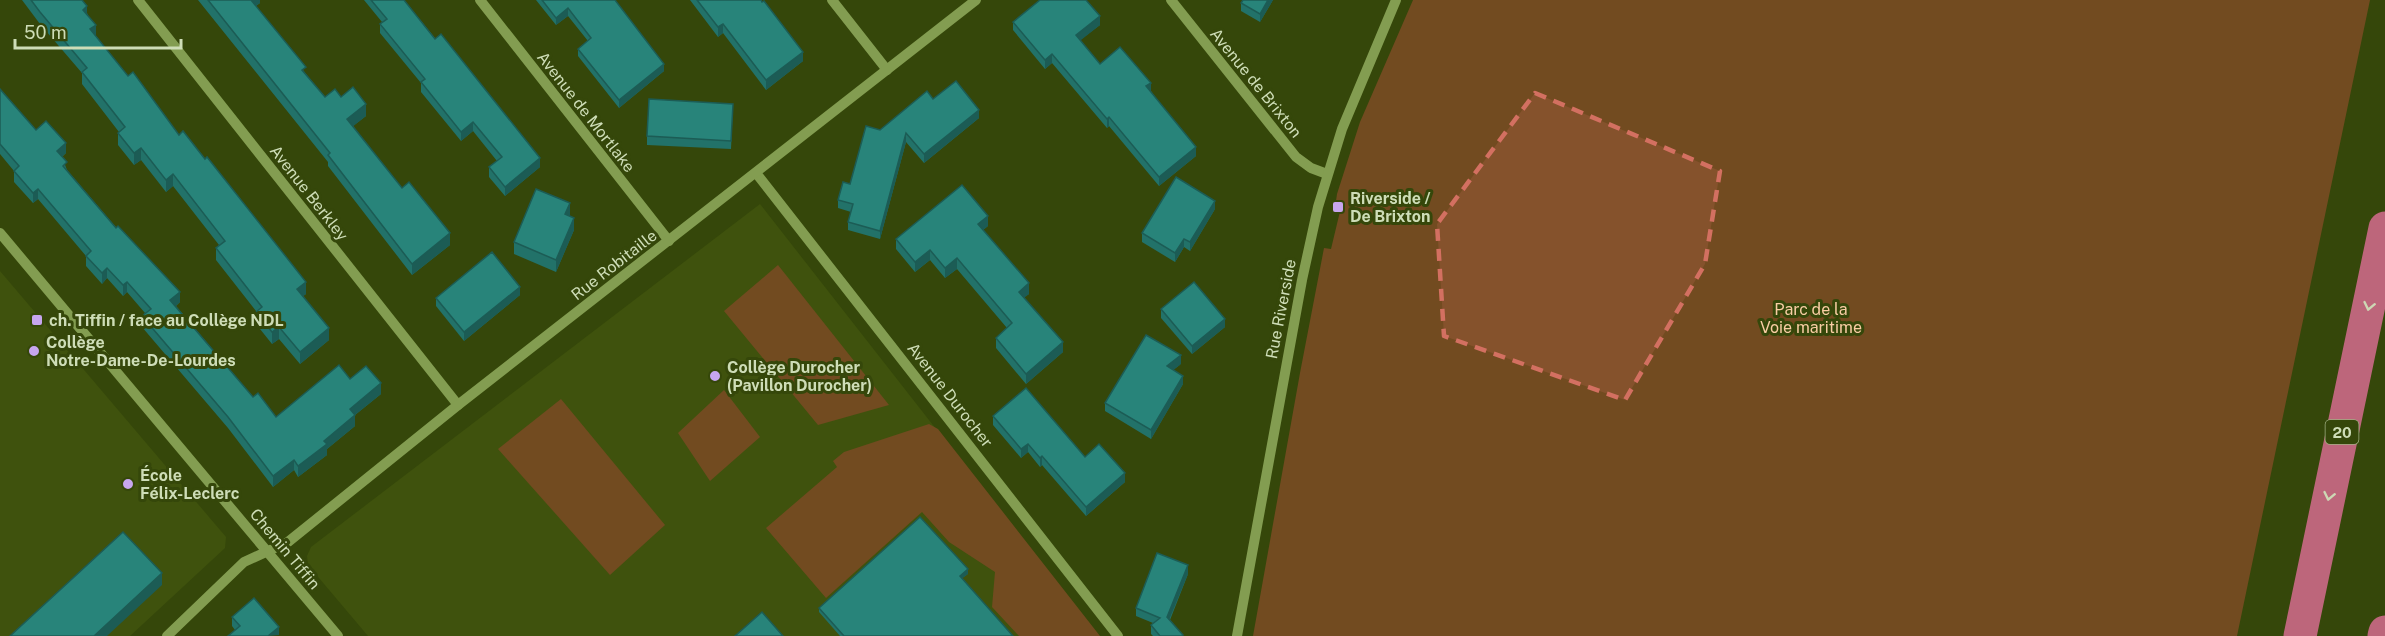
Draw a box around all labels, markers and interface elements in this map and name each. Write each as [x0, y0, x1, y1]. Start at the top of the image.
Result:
scale bar [15, 12, 182, 50]
text: 50 m [24, 22, 67, 43]
street label: Avenue de Brixton [1206, 25, 1306, 141]
street label: Avenue de Mortlake [533, 48, 639, 176]
street label: Avenue Berkley [266, 142, 352, 245]
place label: Riverside / De Brixton [1350, 189, 1431, 226]
marker: Riverside / De Brixton [1331, 200, 1345, 214]
street label: Rue Robitaille [568, 226, 660, 304]
street label: Rue Riverside [1262, 257, 1300, 361]
park label: Parc de la Voie maritime [1760, 300, 1862, 337]
one-way arrow [2363, 300, 2376, 310]
place label: ch. Tiffin / face au Collège NDL [49, 311, 284, 330]
marker: ch. Tiffin / face au Collège NDL [30, 313, 44, 327]
place label: Collège Notre-Dame-De-Lourdes [46, 333, 236, 370]
street label: Avenue Durocher [903, 339, 997, 451]
marker: Collège Notre-Dame-De-Lourdes [27, 344, 41, 358]
place label: Collège Durocher (Pavillon Durocher) [727, 358, 872, 395]
marker: Collège Durocher (Pavillon Durocher) [708, 369, 722, 383]
road number: 20 [2326, 420, 2358, 444]
place label: École Félix-Leclerc [140, 465, 240, 503]
marker: École Félix-Leclerc [121, 477, 135, 491]
one-way arrow [2323, 491, 2336, 501]
street label: Chemin Tiffin [246, 505, 324, 593]

